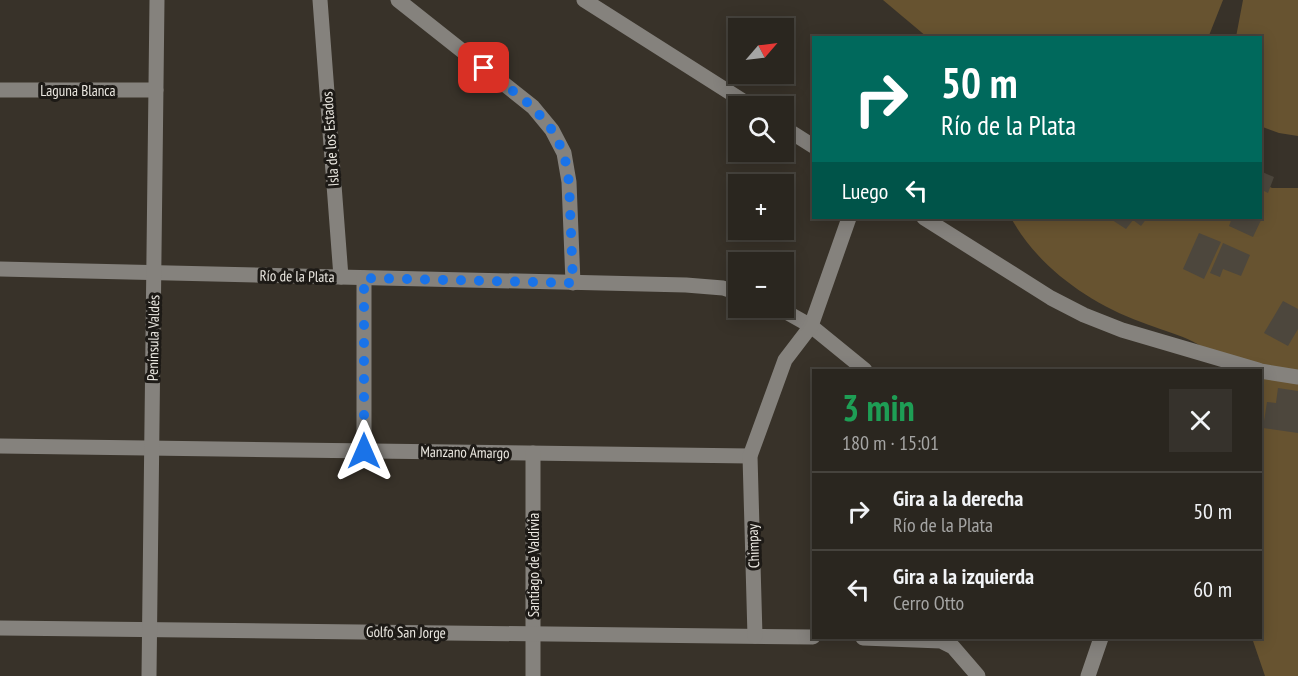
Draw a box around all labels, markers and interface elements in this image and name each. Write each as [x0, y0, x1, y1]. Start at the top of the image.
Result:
north arrow [728, 18, 794, 84]
map controls [728, 18, 794, 318]
pin [458, 42, 509, 93]
icon: arrive [467, 51, 500, 84]
text: 50 m [941, 55, 1018, 110]
icon: right [842, 60, 920, 138]
street label: Laguna Blanca [40, 81, 116, 100]
street label: Isla de los Estados [317, 91, 343, 187]
button: search [728, 96, 794, 162]
text: Río de la Plata [941, 108, 1076, 142]
button: + [728, 174, 794, 240]
icon: left [900, 174, 933, 207]
text: Luego [842, 177, 888, 205]
button: − [728, 252, 794, 318]
street label: Río de la Plata [259, 266, 335, 286]
street label: Península Valdés [143, 295, 163, 381]
text: 3 min [842, 384, 915, 431]
button: close [1169, 389, 1232, 452]
position arrow [332, 419, 396, 483]
text: 180 m · 15:01 [842, 430, 939, 456]
street label: Manzano Amargo [420, 442, 510, 462]
text: Gira a la derecha [893, 484, 1023, 512]
icon: right [842, 495, 875, 528]
text: 50 m [1193, 497, 1232, 525]
text: Río de la Plata [893, 512, 993, 538]
street label: Santiago de Valdivia [524, 513, 543, 617]
street label: Chimpay [743, 523, 763, 569]
text: Gira a la izquierda [893, 562, 1034, 590]
icon: left [842, 573, 875, 606]
text: 60 m [1193, 575, 1232, 603]
text: Cerro Otto [893, 590, 964, 616]
street label: Golfo San Jorge [366, 622, 446, 642]

